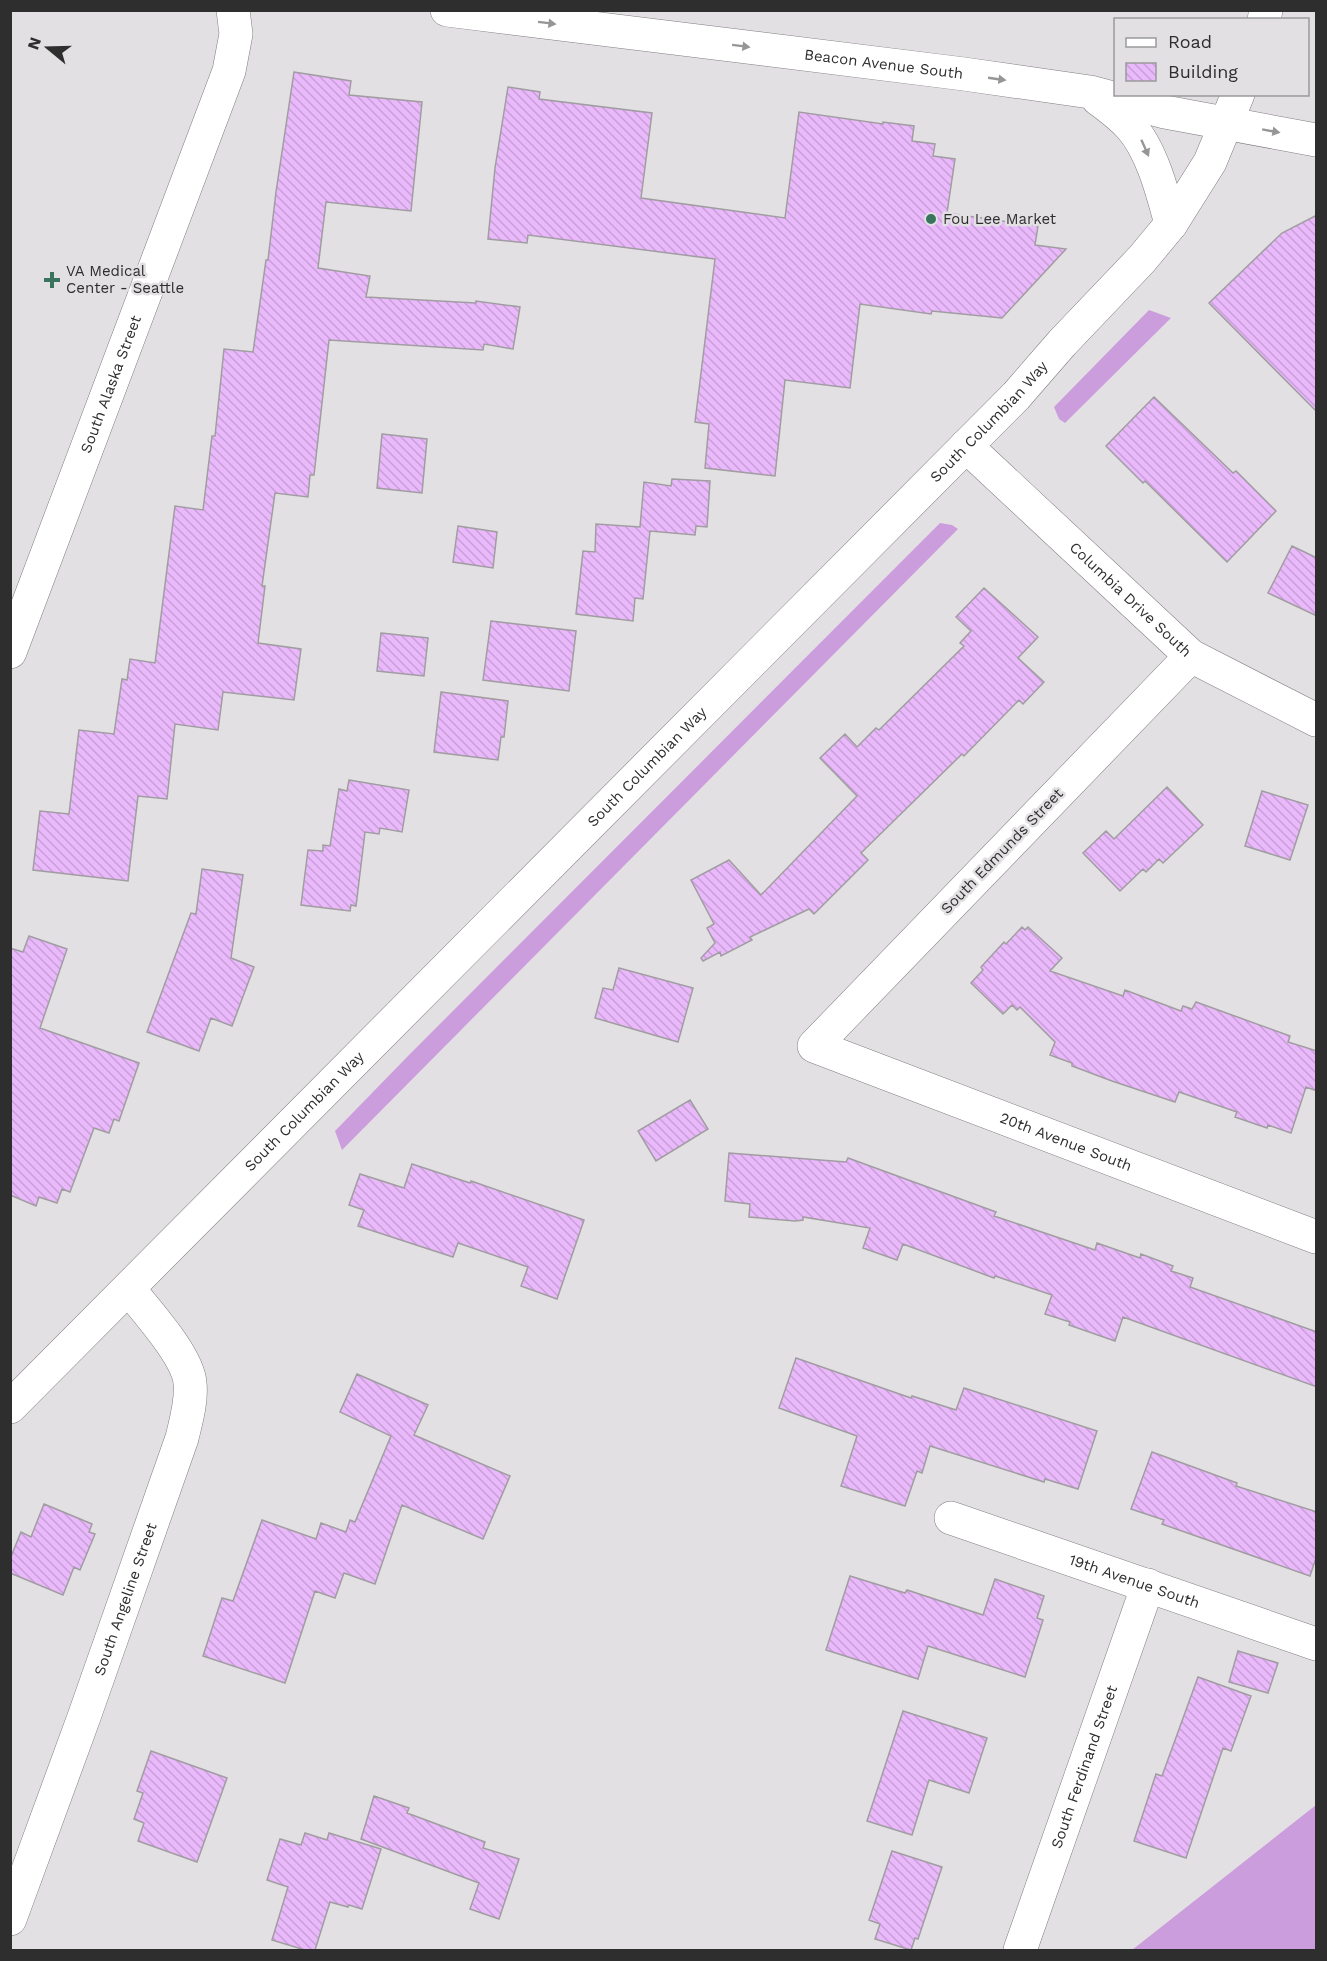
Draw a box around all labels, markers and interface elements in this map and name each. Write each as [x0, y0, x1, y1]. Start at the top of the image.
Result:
north arrow [18, 18, 78, 78]
one-way arrow [538, 18, 557, 28]
legend [1114, 18, 1309, 96]
text: Road [1168, 31, 1212, 52]
text: N [23, 35, 45, 52]
one-way arrow [731, 42, 750, 51]
street label: Beacon Avenue South [803, 45, 964, 83]
text: Building [1168, 61, 1238, 82]
one-way arrow [987, 74, 1006, 83]
one-way arrow [1262, 127, 1281, 136]
one-way arrow [1140, 140, 1149, 157]
place label: Fou Lee Market [943, 210, 1057, 228]
marker: Fou Lee Market [924, 212, 938, 226]
place label: VA Medical Center - Seattle [66, 262, 184, 297]
marker: VA Medical Center - Seattle [43, 271, 61, 289]
street label: South Alaska Street [77, 312, 145, 456]
street label: South Columbian Way [926, 357, 1052, 486]
street label: Columbia Drive South [1066, 538, 1195, 661]
street label: South Columbian Way [584, 703, 711, 831]
street label: South Edmunds Street [937, 784, 1067, 918]
street label: South Columbian Way [241, 1048, 368, 1175]
street label: 20th Avenue South [997, 1109, 1135, 1175]
street label: South Angeline Street [90, 1520, 161, 1678]
street label: 19th Avenue South [1067, 1550, 1202, 1612]
street label: South Ferdinand Street [1047, 1682, 1121, 1851]

